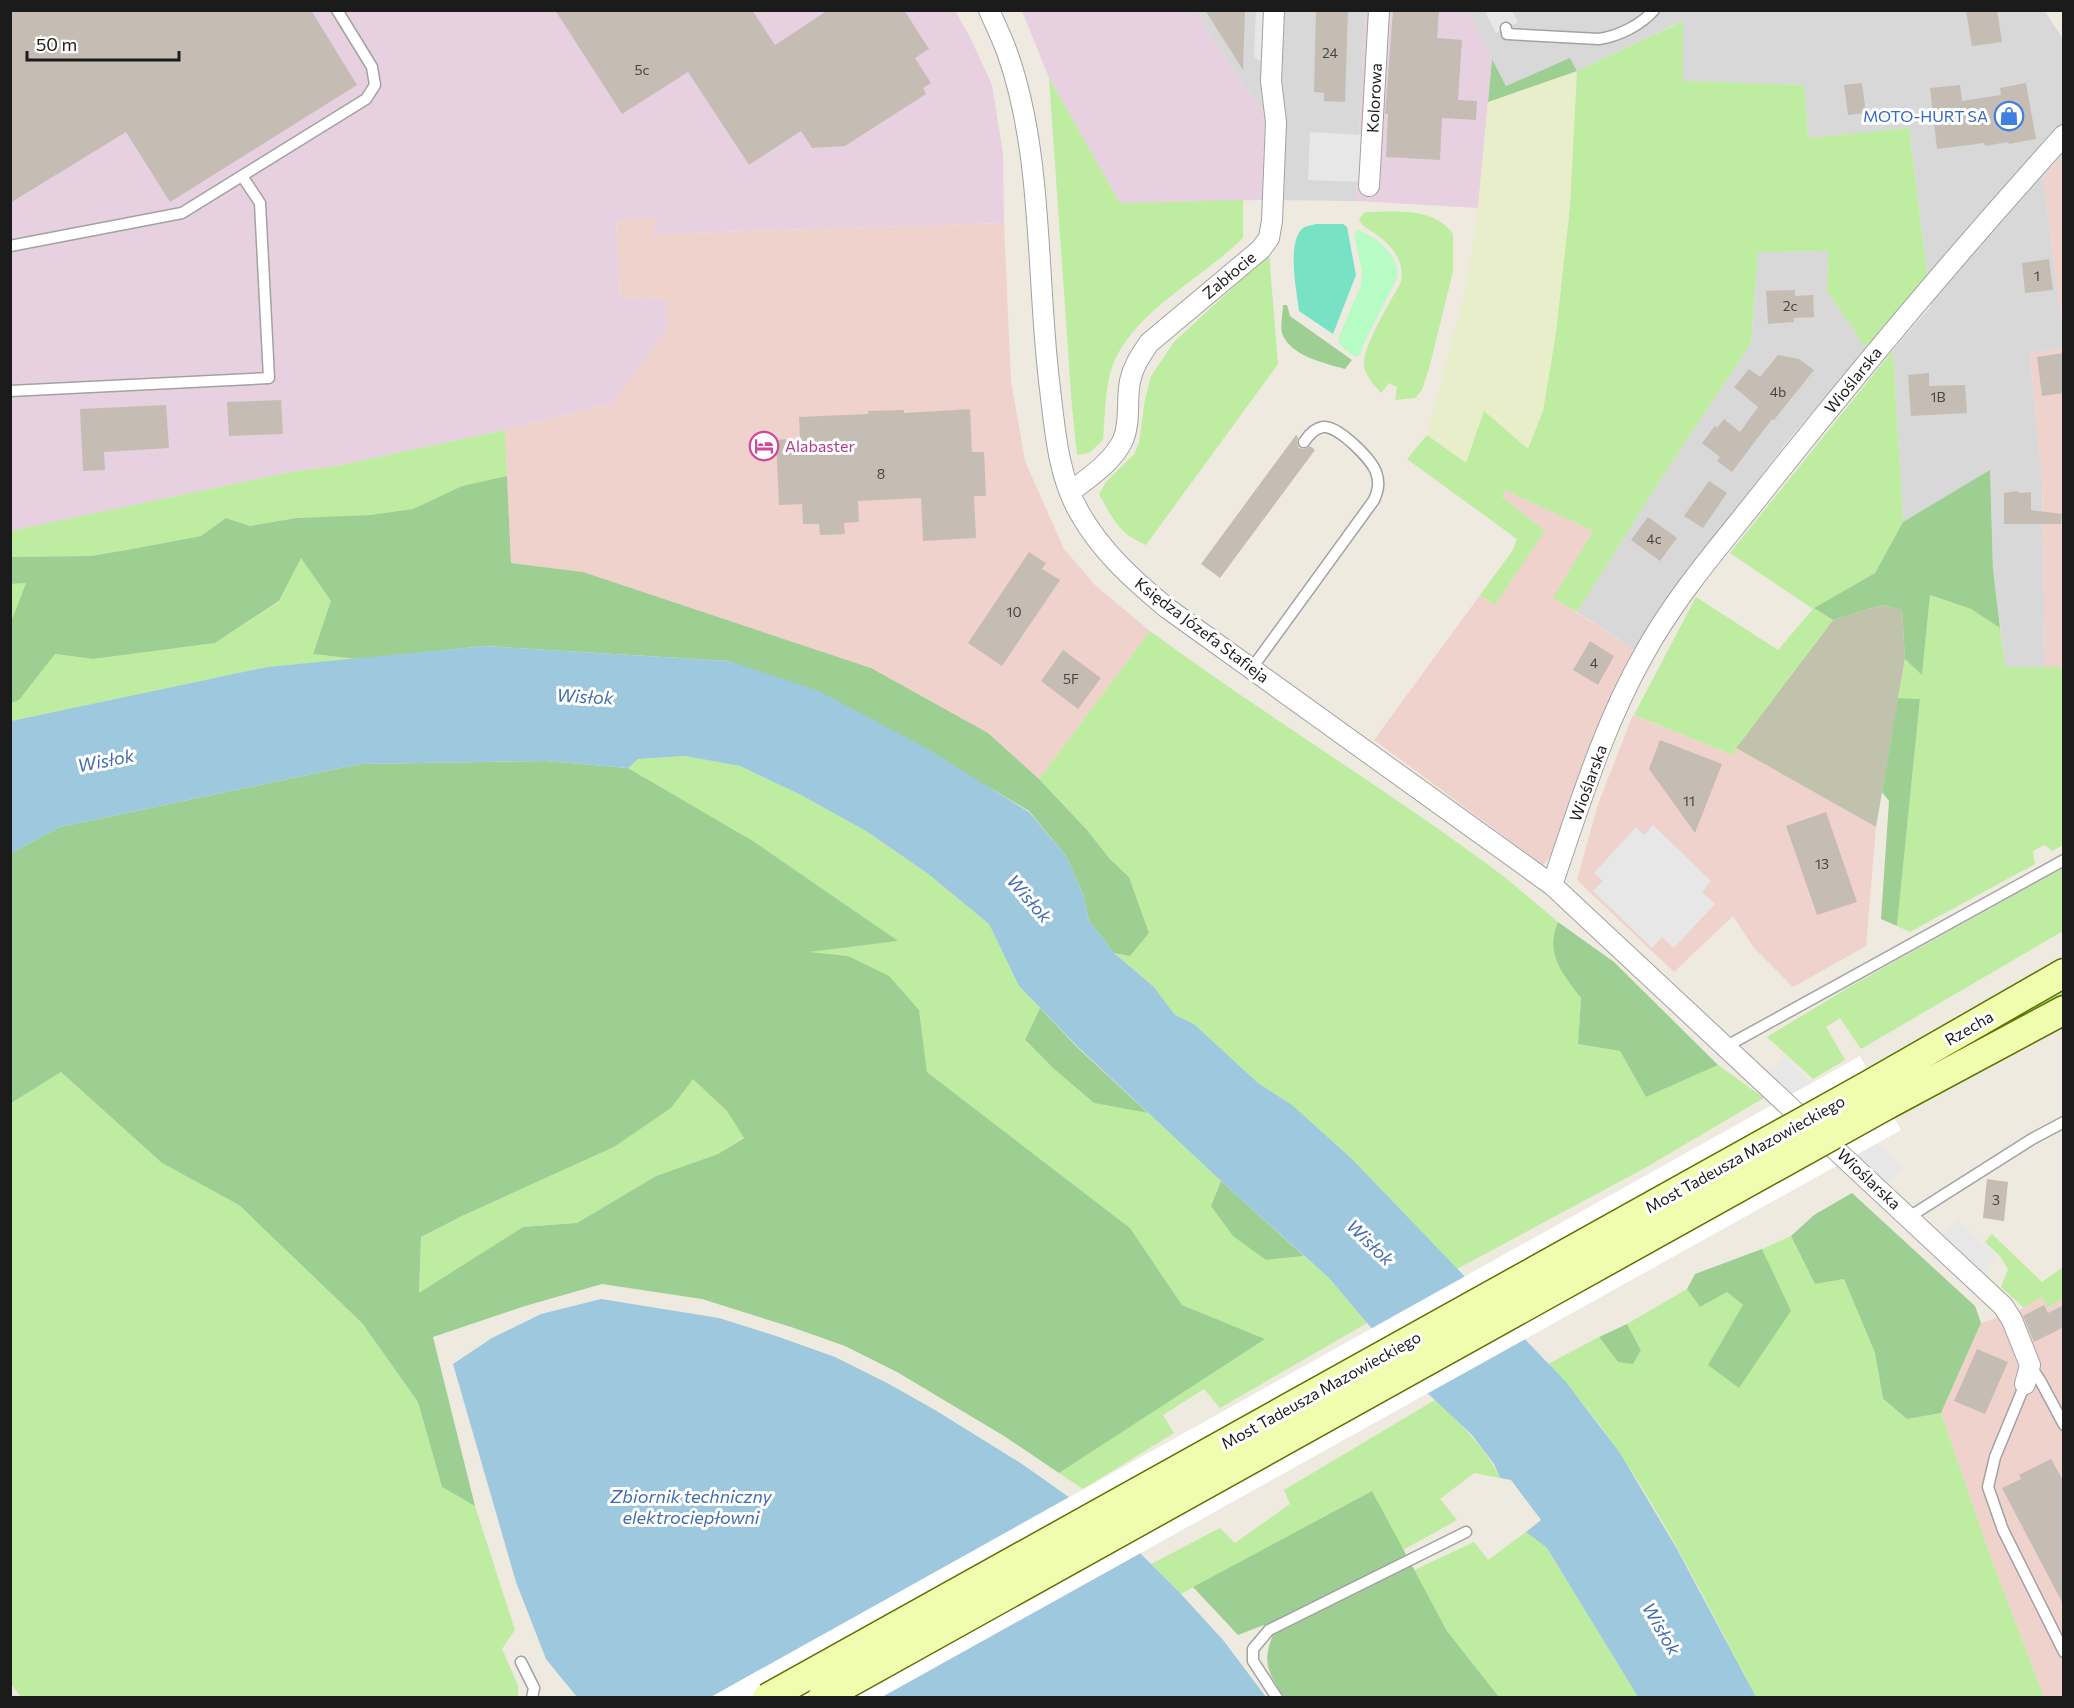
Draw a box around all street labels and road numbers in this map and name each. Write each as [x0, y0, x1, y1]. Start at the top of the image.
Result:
street label: Kolorowa [1362, 63, 1385, 133]
street label: Zabłocie [1198, 247, 1259, 302]
street label: Wioślarska [1820, 343, 1885, 417]
street label: Księdza Józefa Stafieja [1132, 573, 1273, 686]
street label: Wioślarska [1565, 742, 1610, 824]
street label: Rzecha [1941, 1006, 1996, 1049]
street label: Most Tadeusza Mazowieckiego [1642, 1091, 1848, 1216]
street label: Wioślarska [1834, 1144, 1905, 1213]
street label: Most Tadeusza Mazowieckiego [1218, 1327, 1424, 1452]

